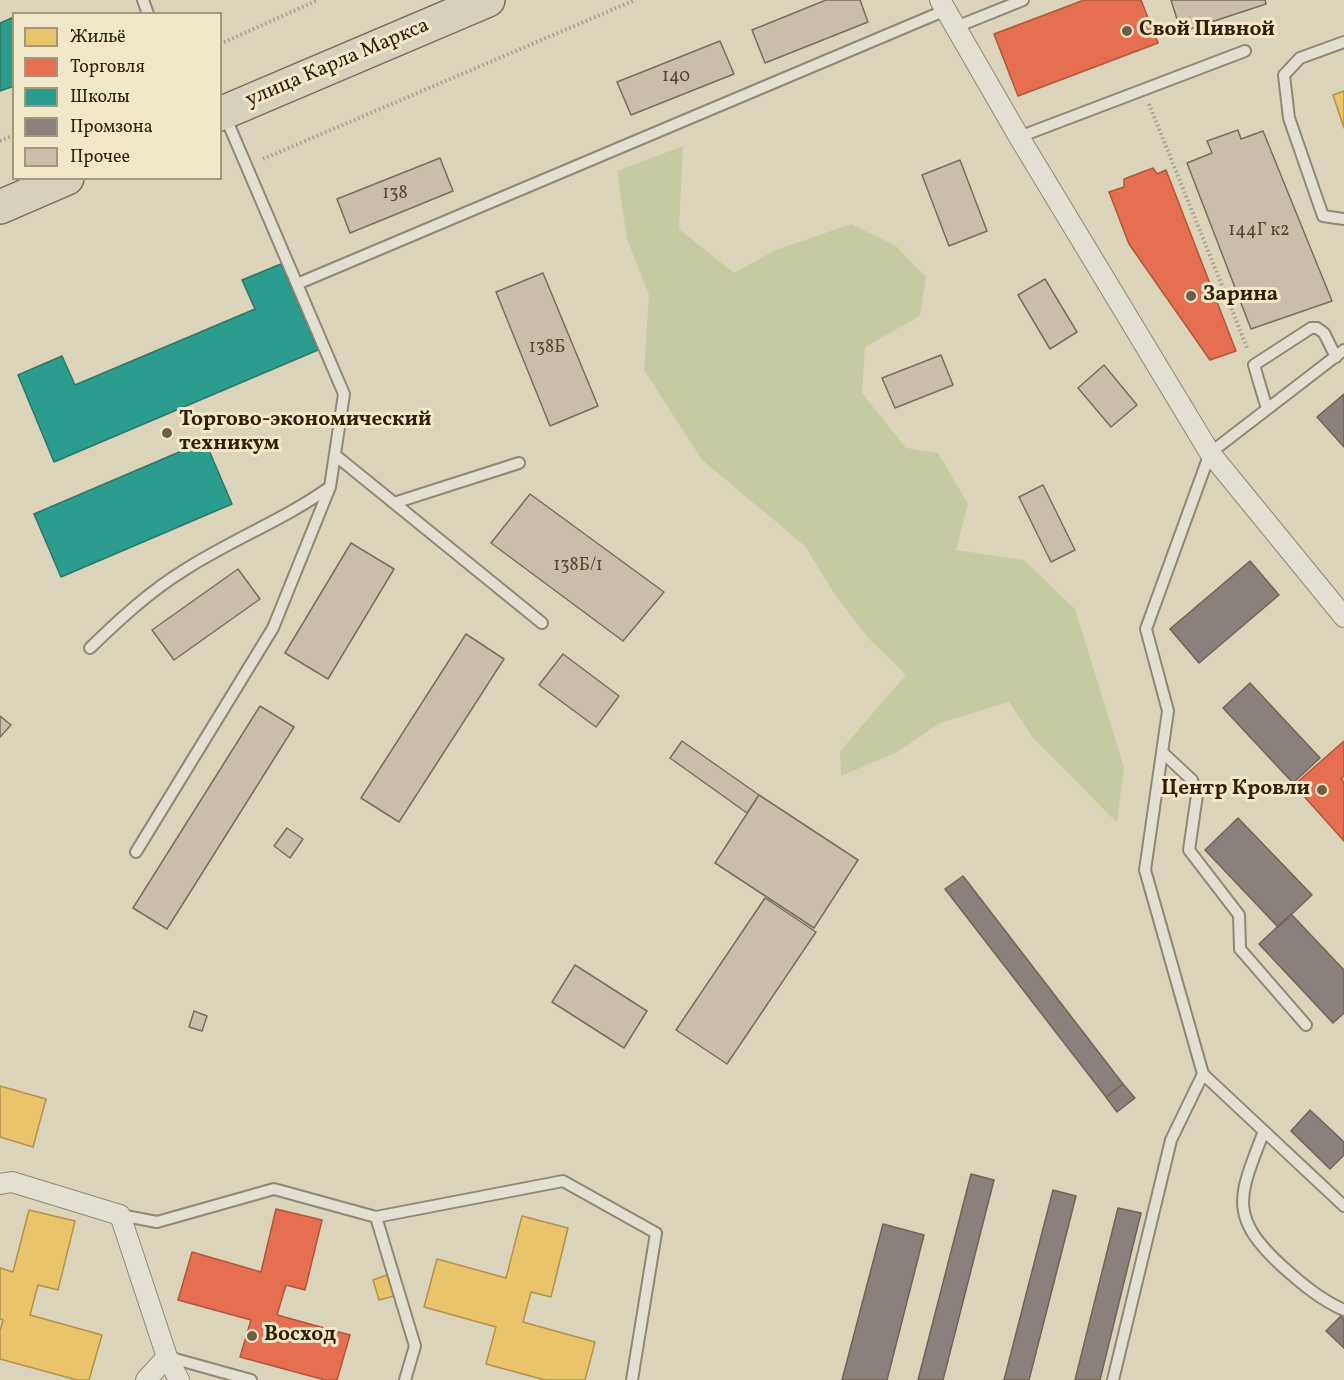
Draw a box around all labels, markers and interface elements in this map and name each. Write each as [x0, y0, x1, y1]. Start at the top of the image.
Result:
legend [12, 12, 222, 180]
street label: улица Карла Маркса [242, 14, 434, 114]
place label: Свой Пивной [1139, 18, 1275, 44]
marker: Свой Пивной [1120, 24, 1134, 38]
text: Жильё [70, 25, 126, 50]
text: Торговля [70, 55, 145, 80]
house number: 140 [662, 67, 690, 89]
text: Школы [70, 85, 130, 110]
text: Промзона [70, 115, 153, 140]
text: Прочее [70, 145, 130, 170]
house number: 138 [382, 184, 408, 206]
house number: 144Г к2 [1228, 221, 1290, 243]
place label: Зарина [1203, 283, 1278, 309]
marker: Зарина [1184, 289, 1198, 303]
house number: 138Б [529, 338, 565, 360]
place label: Торгово-экономический техникум [179, 408, 432, 458]
marker: Торгово-экономический техникум [160, 426, 174, 440]
house number: 138Б/1 [553, 556, 603, 578]
place label: Центр Кровли [1161, 777, 1310, 803]
marker: Центр Кровли [1315, 783, 1329, 797]
place label: Восход [264, 1323, 336, 1349]
marker: Восход [245, 1329, 259, 1343]

